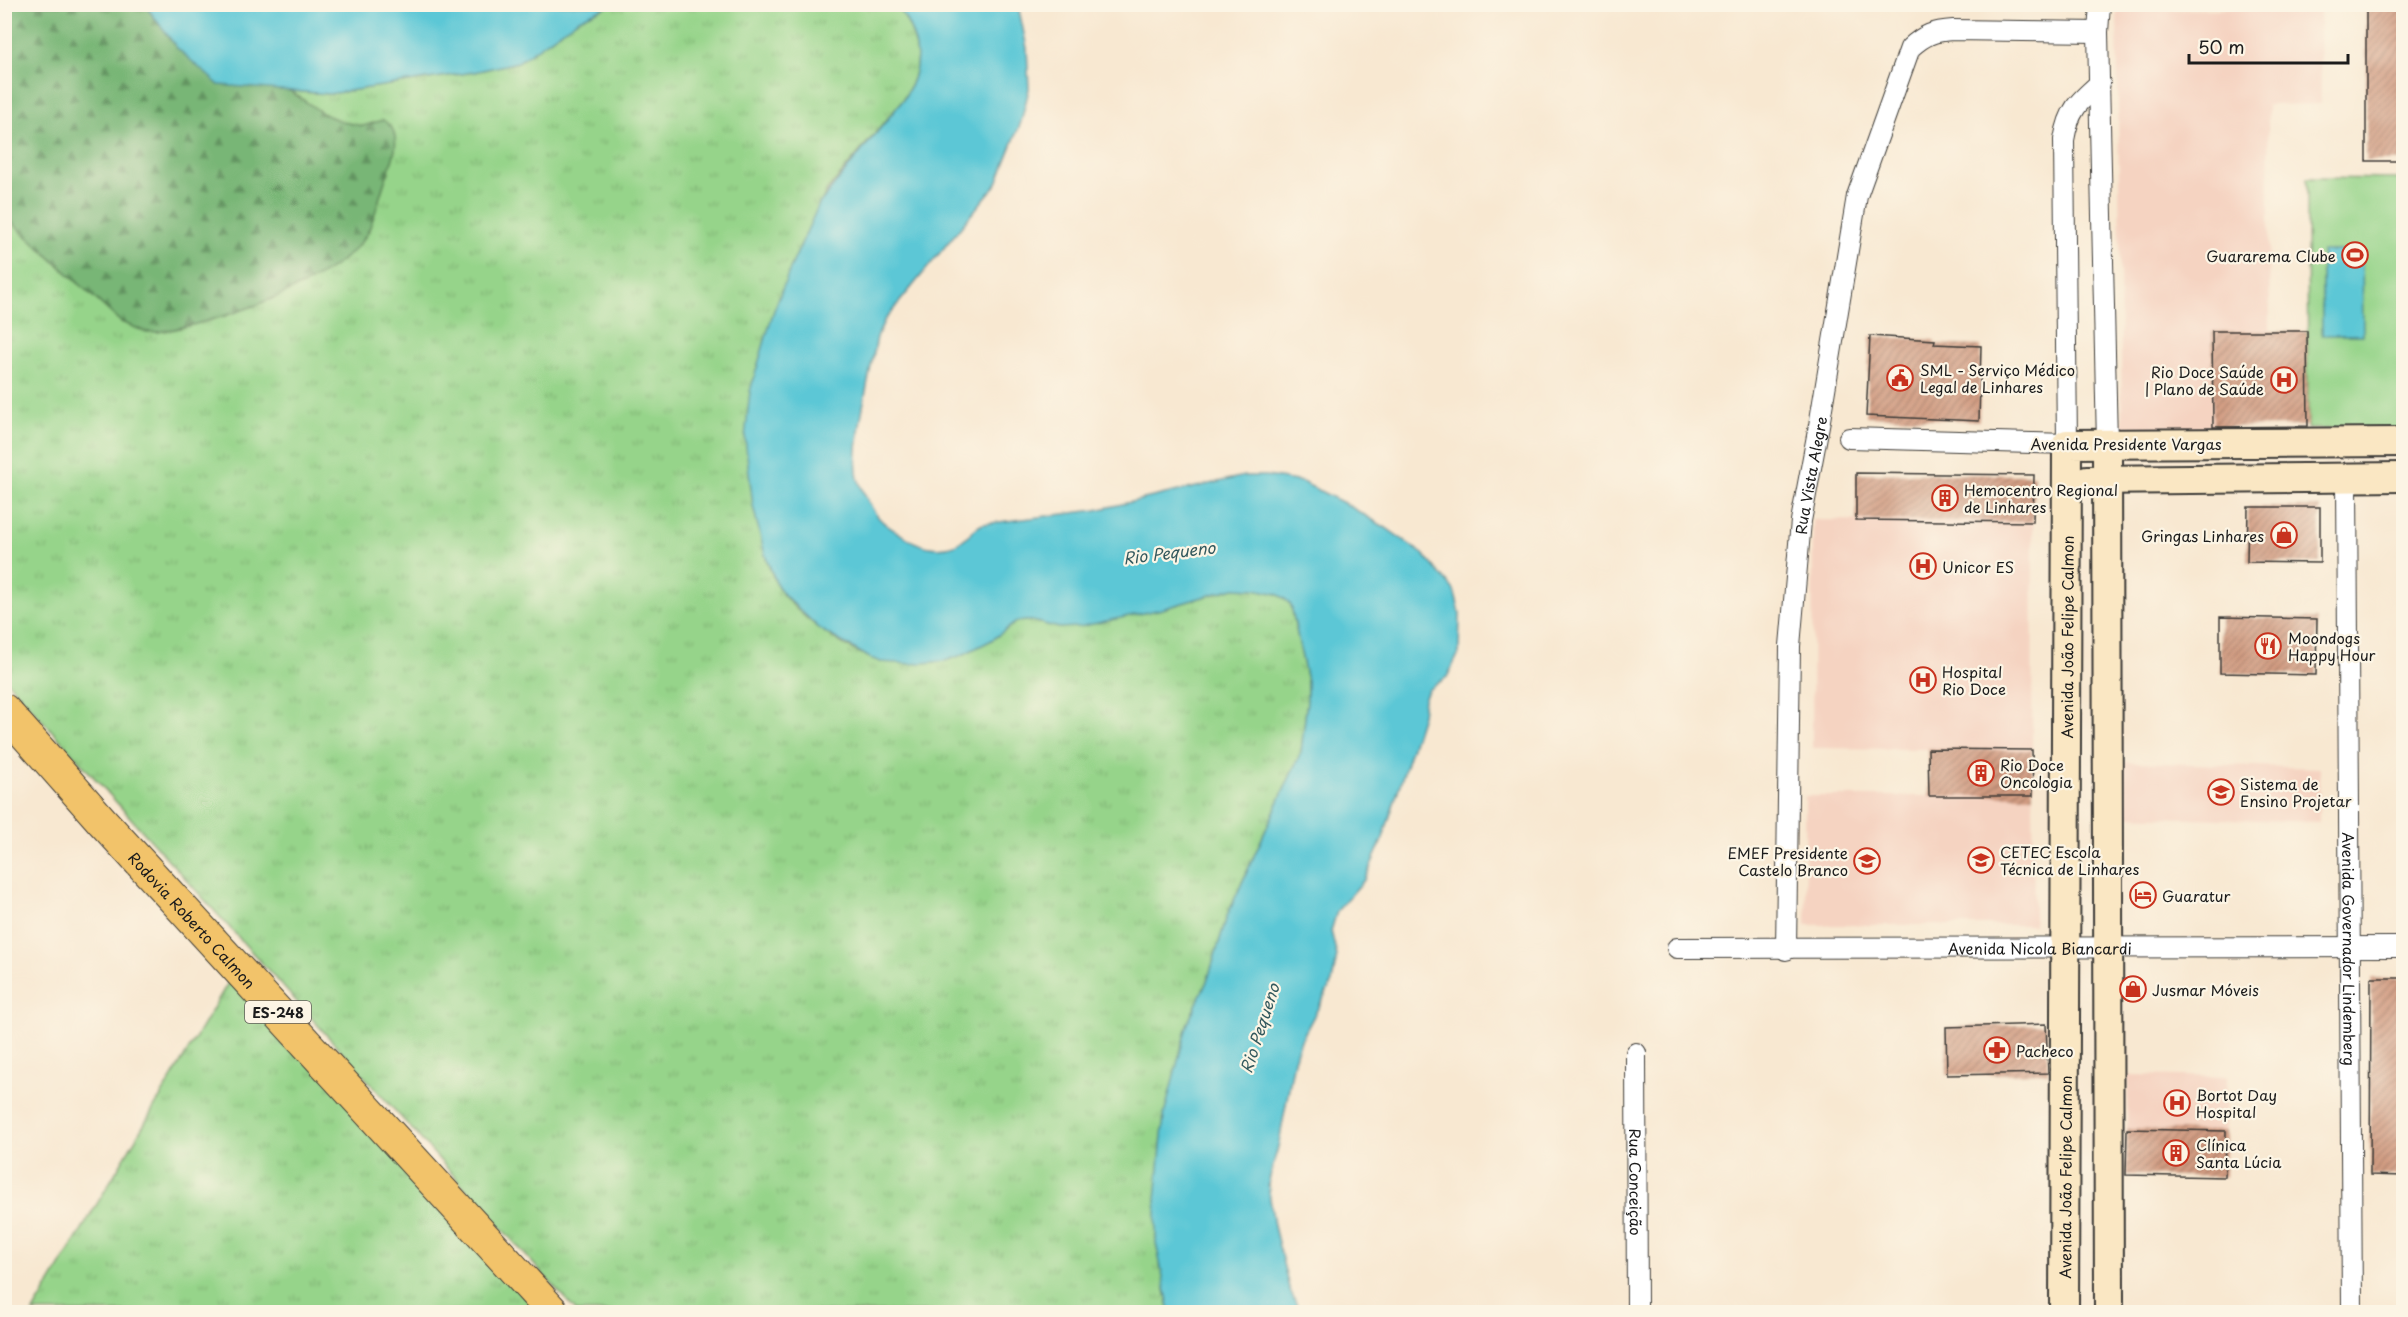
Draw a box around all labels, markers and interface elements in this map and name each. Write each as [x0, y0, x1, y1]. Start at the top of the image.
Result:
scale bar [2189, 27, 2348, 65]
text: 50 m [2198, 33, 2245, 60]
sports icon: Guararema Clube [2340, 240, 2370, 270]
place label: Guararema Clube [2206, 244, 2336, 267]
place label: SML - Serviço Médico Legal de Linhares [1920, 358, 2075, 398]
place label: Rio Doce Saúde | Plano de Saúde [2145, 360, 2264, 400]
public building icon: SML - Serviço Médico Legal de Linhares [1885, 363, 1915, 393]
hospital icon: Rio Doce Saúde | Plano de Saúde [2269, 365, 2299, 395]
street label: Rua Vista Alegre [1788, 414, 1832, 535]
street label: Avenida Presidente Vargas [2030, 432, 2222, 455]
place label: Hemocentro Regional de Linhares [1964, 478, 2118, 518]
building icon: Hemocentro Regional de Linhares [1930, 483, 1960, 513]
shop icon: Gringas Linhares [2269, 520, 2299, 550]
place label: Gringas Linhares [2141, 524, 2264, 547]
water label: Rio Pequeno [1122, 534, 1218, 570]
street label: Avenida João Felipe Calmon [2054, 535, 2078, 739]
hospital icon: Unicor ES [1908, 551, 1938, 581]
place label: Unicor ES [1942, 555, 2014, 578]
place label: Moondogs Happy Hour [2288, 626, 2376, 666]
restaurant icon: Moondogs Happy Hour [2253, 631, 2283, 661]
place label: Hospital Rio Doce [1942, 660, 2006, 700]
hospital icon: Hospital Rio Doce [1908, 665, 1938, 695]
place label: Rio Doce Oncologia [2000, 753, 2073, 793]
building icon: Rio Doce Oncologia [1966, 758, 1996, 788]
place label: Sistema de Ensino Projetar [2240, 772, 2352, 812]
school or university icon: Sistema de Ensino Projetar [2206, 777, 2236, 807]
street label: Avenida Governador Lindemberg [2338, 832, 2362, 1066]
place label: CETEC Escola Técnica de Linhares [2000, 840, 2139, 880]
place label: EMEF Presidente Castelo Branco [1727, 841, 1848, 881]
school or university icon: CETEC Escola Técnica de Linhares [1966, 845, 1996, 875]
street label: Rodovia Roberto Calmon [124, 846, 262, 993]
school or university icon: EMEF Presidente Castelo Branco [1852, 846, 1882, 876]
hotel icon: Guaratur [2128, 880, 2158, 910]
place label: Guaratur [2162, 884, 2231, 907]
street label: Avenida Nicola Biancardi [1948, 936, 2132, 959]
shop icon: Jusmar Móveis [2118, 974, 2148, 1004]
place label: Jusmar Móveis [2152, 978, 2259, 1001]
water label: Rio Pequeno [1233, 979, 1285, 1076]
road number: ES-248 [245, 1001, 311, 1023]
pharmacy icon: Pacheco [1982, 1035, 2012, 1065]
place label: Pacheco [2016, 1039, 2074, 1062]
street label: Avenida João Felipe Calmon [2053, 1075, 2076, 1279]
place label: Bortot Day Hospital [2196, 1083, 2277, 1123]
hospital icon: Bortot Day Hospital [2162, 1088, 2192, 1118]
street label: Rua Conceição [1625, 1128, 1648, 1236]
place label: Clínica Santa Lúcia [2196, 1133, 2282, 1173]
building icon: Clínica Santa Lúcia [2161, 1138, 2191, 1168]

